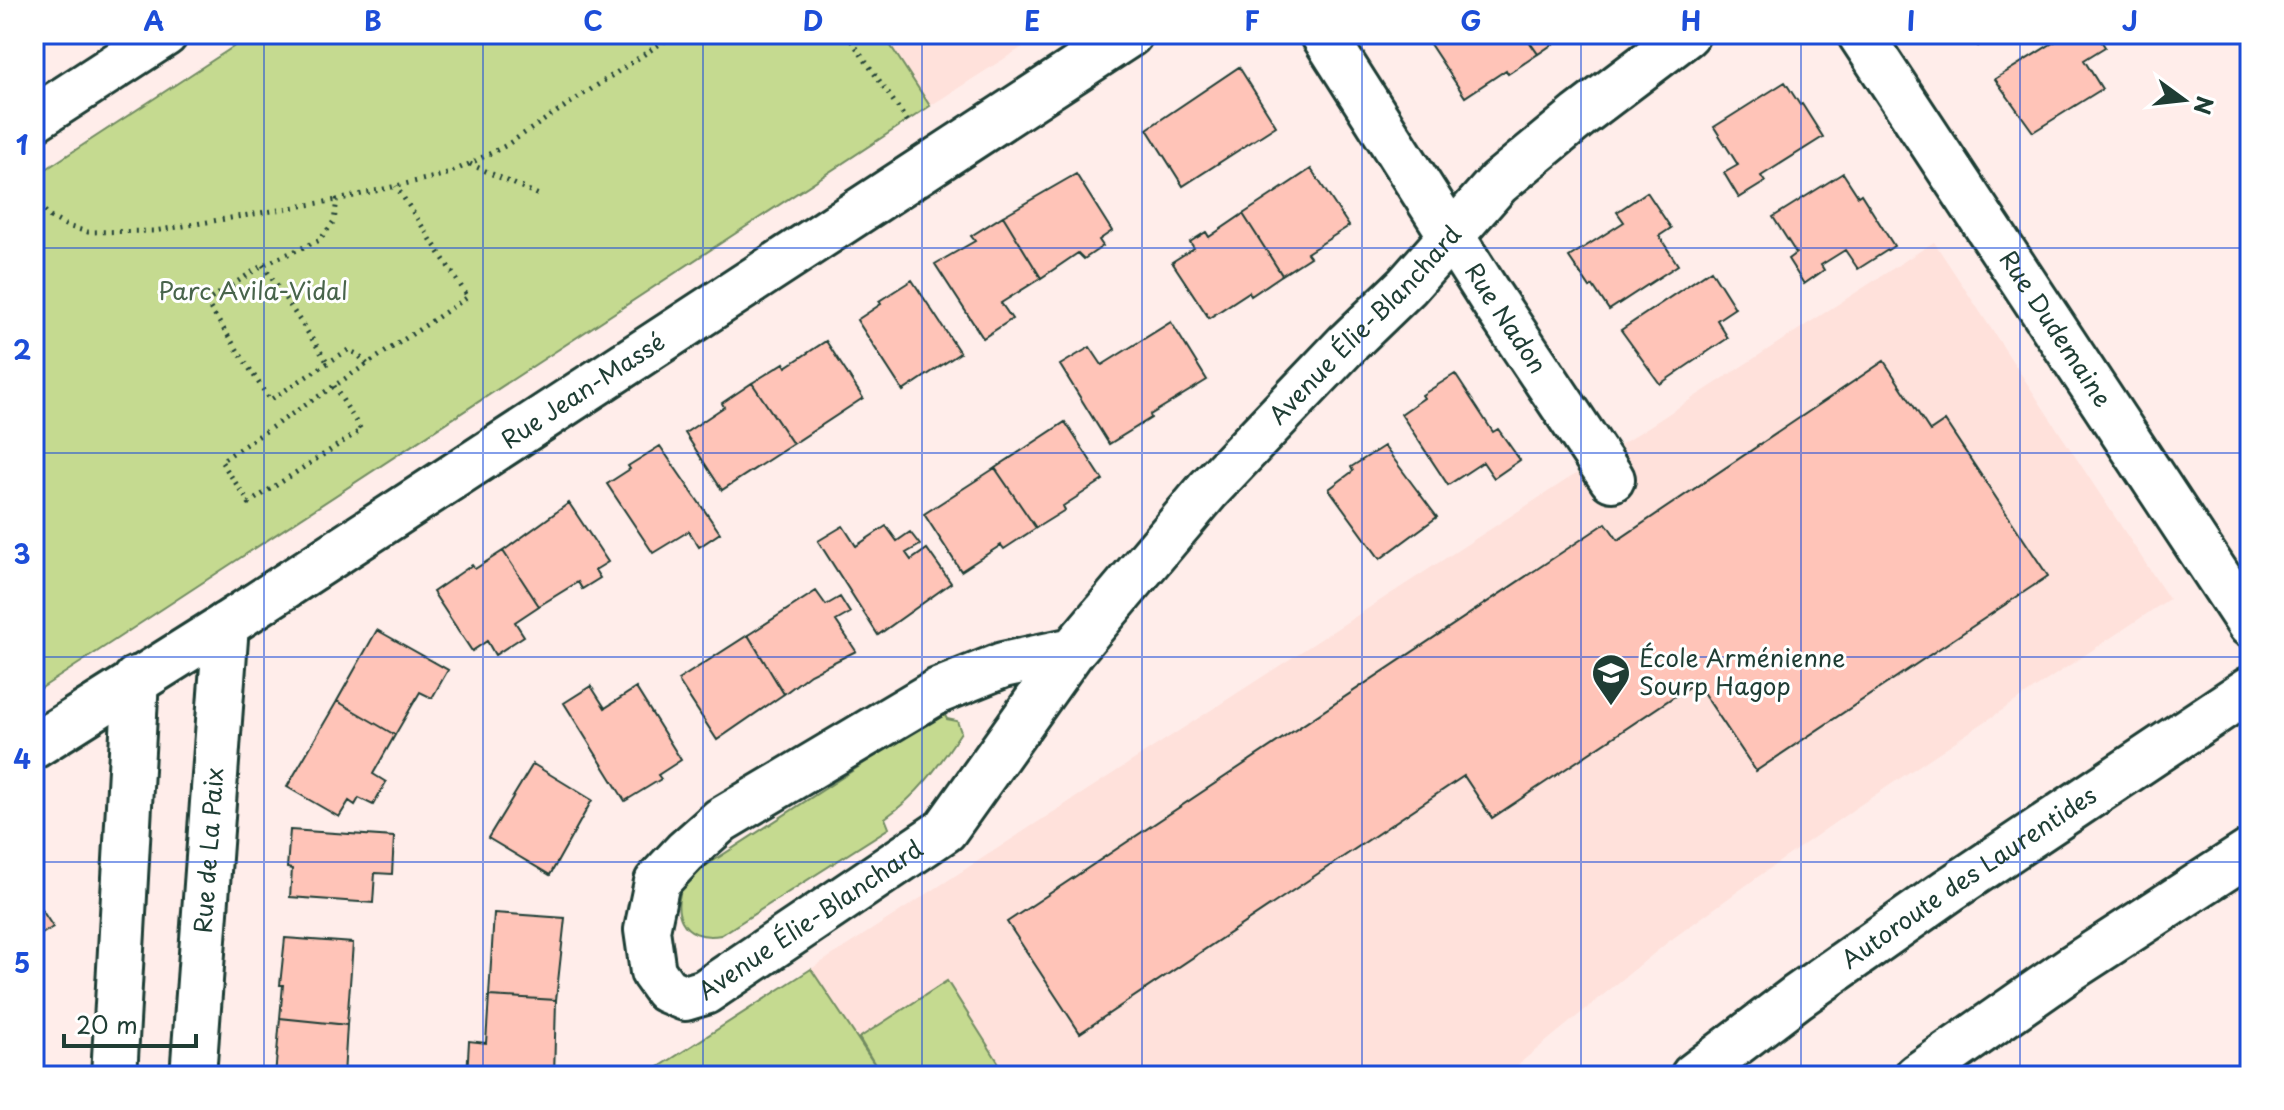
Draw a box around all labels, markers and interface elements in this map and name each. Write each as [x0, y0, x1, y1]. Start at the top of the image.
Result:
text: A [144, 1, 164, 40]
text: B [364, 1, 382, 40]
text: C [583, 1, 603, 40]
text: D [803, 1, 823, 40]
text: E [1024, 1, 1040, 40]
text: F [1244, 1, 1260, 40]
text: G [1460, 1, 1482, 40]
text: H [1681, 1, 1701, 40]
text: I [1907, 1, 1915, 40]
text: J [2122, 1, 2138, 40]
north arrow [2144, 60, 2224, 140]
text: N [2187, 93, 2223, 118]
text: 1 [16, 125, 28, 164]
street label: Avenue Élie-Blanchard [1259, 216, 1469, 432]
street label: Rue Dudemaine [1992, 243, 2121, 414]
street label: Rue Nadon [1457, 255, 1557, 380]
park label: Parc Avila-Vidal [158, 272, 348, 308]
street label: Rue Jean-Massé [493, 323, 671, 456]
text: 2 [13, 330, 31, 369]
text: 3 [13, 534, 31, 573]
place label: École Arménienne Sourp Hagop [1639, 639, 1845, 703]
school or university icon: École Arménienne Sourp Hagop [1590, 652, 1632, 707]
text: 4 [13, 739, 31, 778]
street label: Rue de La Paix [183, 766, 231, 934]
street label: Autoroute des Laurentides [1833, 776, 2103, 977]
street label: Avenue Élie-Blanchard [690, 830, 929, 1008]
text: 5 [14, 943, 30, 982]
scale bar [64, 998, 196, 1048]
text: 20 m [76, 1006, 138, 1042]

